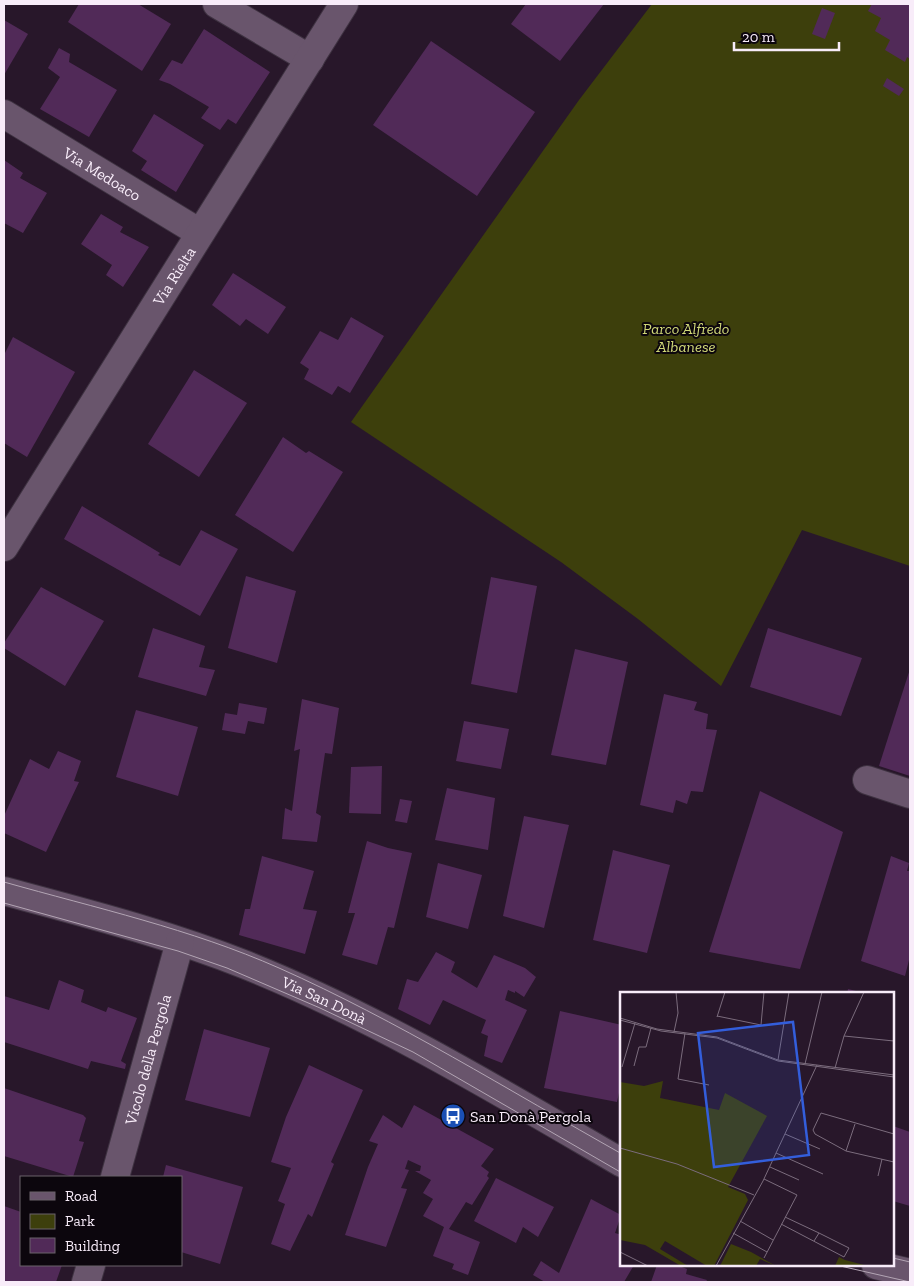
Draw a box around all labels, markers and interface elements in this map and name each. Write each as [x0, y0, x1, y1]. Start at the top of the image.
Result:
scale bar [734, 20, 839, 52]
text: 20 m [742, 28, 775, 46]
street label: Via Medoaco [59, 143, 144, 205]
street label: Via Rielta [148, 243, 200, 310]
park label: Parco Alfredo Albanese [642, 319, 730, 356]
street label: Via San Donà [278, 972, 370, 1028]
street label: Vicolo della Pergola [121, 992, 175, 1128]
inset map [620, 992, 894, 1266]
bus stop icon: San Donà Pergola [440, 1103, 466, 1129]
place label: San Donà Pergola [470, 1107, 591, 1126]
legend [20, 1176, 182, 1266]
text: Road [65, 1187, 98, 1205]
text: Park [65, 1212, 95, 1230]
text: Building [65, 1237, 120, 1255]

